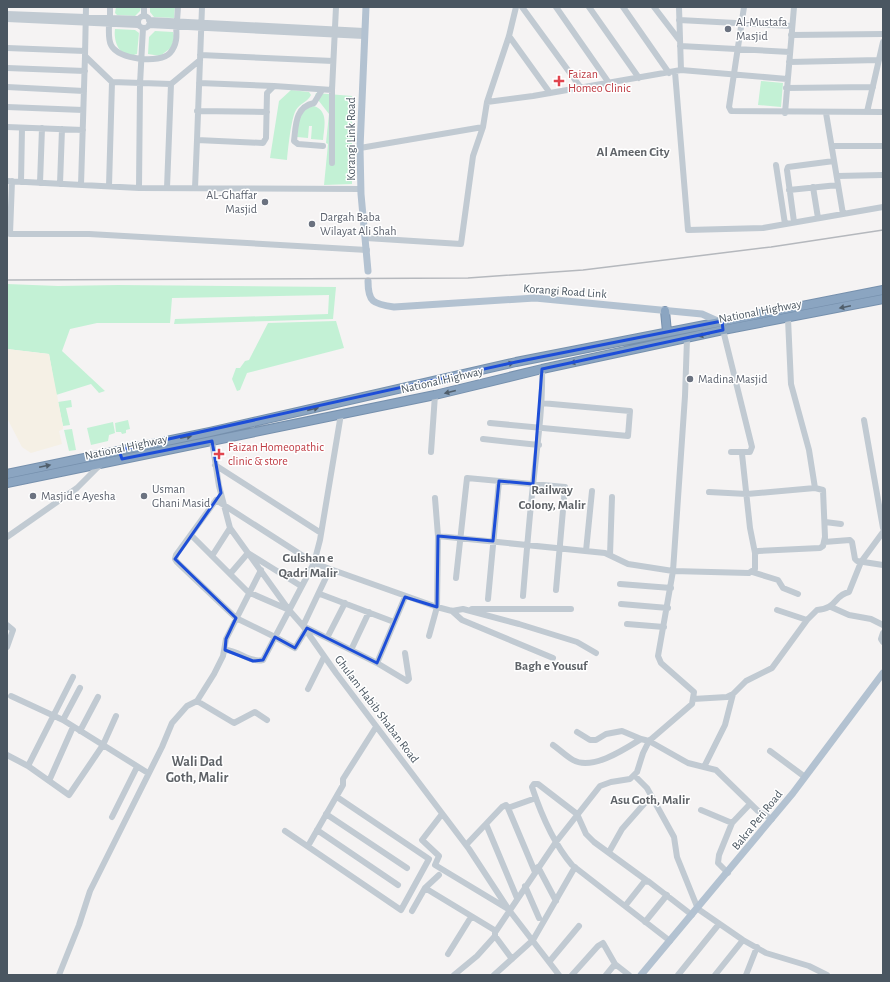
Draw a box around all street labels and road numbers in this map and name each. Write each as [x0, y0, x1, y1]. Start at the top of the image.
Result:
street label: Korangi Link Road [345, 97, 357, 181]
street label: Korangi Road Link [523, 282, 608, 300]
street label: National Highway [718, 297, 803, 326]
street label: National Highway [400, 365, 485, 396]
street label: National Highway [84, 432, 169, 463]
street label: Ghulam Habib Shaban Road [333, 653, 421, 765]
street label: Bakra Peri Road [729, 788, 785, 852]

